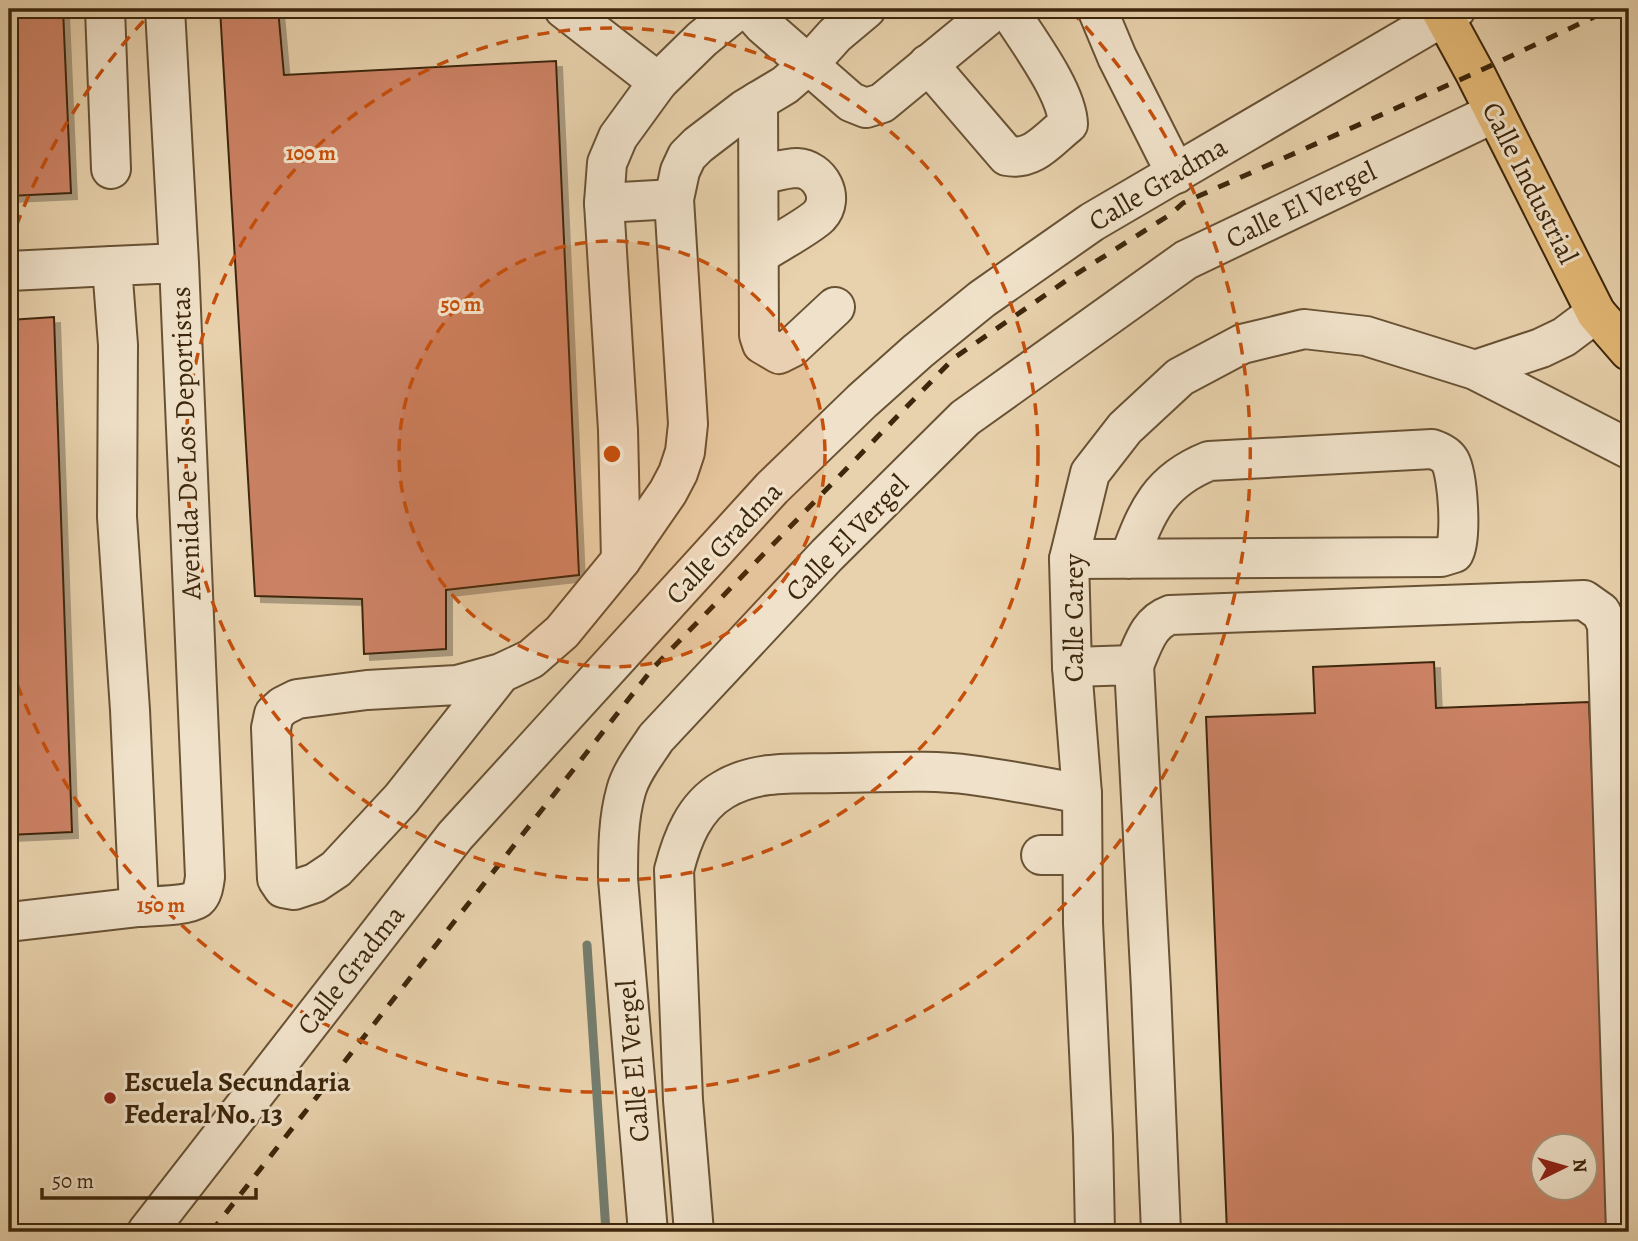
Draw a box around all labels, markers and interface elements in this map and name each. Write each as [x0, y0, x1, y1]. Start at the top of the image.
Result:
street label: Calle Industrial [1473, 96, 1587, 270]
street label: Calle Gradma [1082, 128, 1234, 240]
text: 100 m [286, 139, 336, 167]
street label: Calle El Vergel [1219, 152, 1383, 258]
street label: Avenida De Los Deportistas [162, 286, 210, 601]
text: 50 m [441, 290, 482, 318]
centre of rings [600, 442, 624, 466]
street label: Calle El Vergel [777, 466, 917, 610]
street label: Calle Gradma [657, 473, 791, 613]
street label: Calle Carey [1055, 553, 1093, 682]
text: 150 m [137, 891, 186, 919]
street label: Calle Gradma [288, 897, 414, 1043]
street label: Calle El Vergel [607, 978, 659, 1144]
place label: Escuela Secundaria Federal No. 13 [124, 1063, 351, 1133]
marker: Escuela Secundaria Federal No. 13 [102, 1090, 118, 1106]
north arrow [1530, 1132, 1600, 1202]
scale bar [42, 1157, 256, 1201]
text: N [1566, 1158, 1594, 1174]
text: 50 m [52, 1167, 94, 1195]

